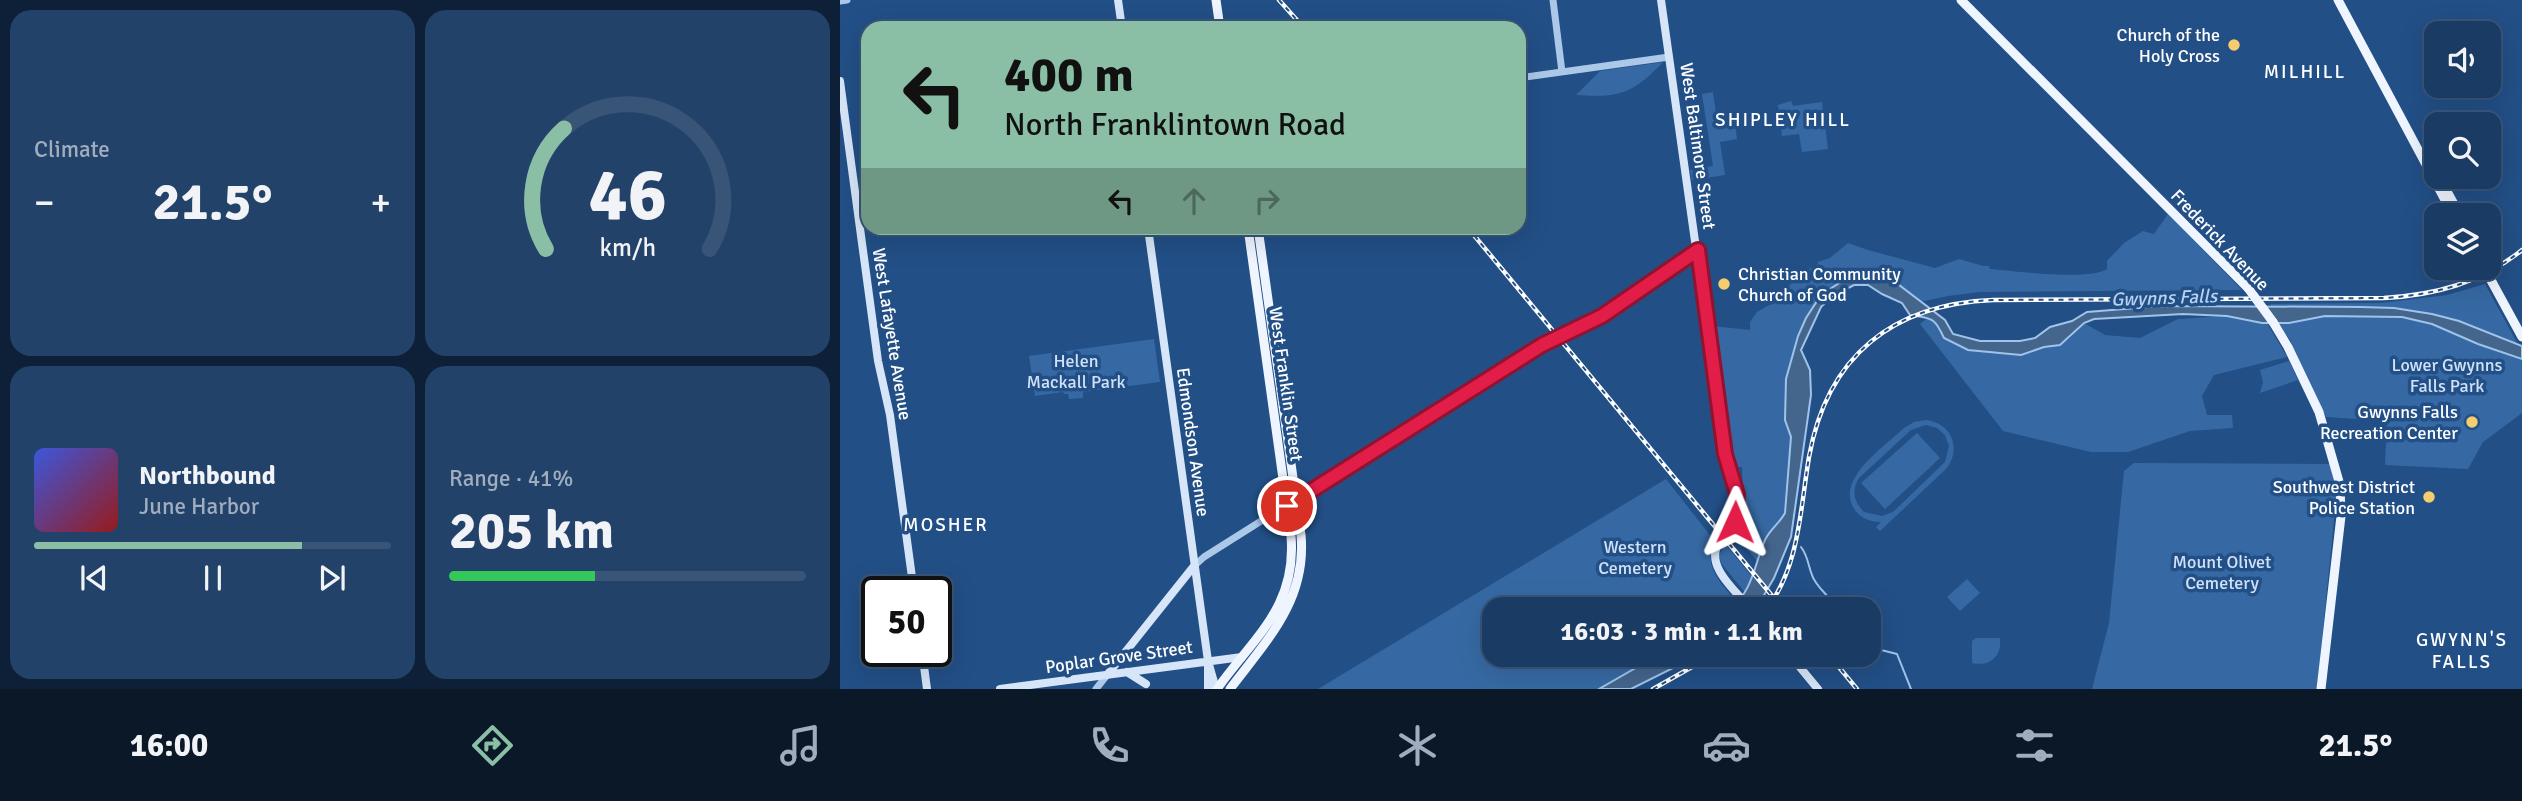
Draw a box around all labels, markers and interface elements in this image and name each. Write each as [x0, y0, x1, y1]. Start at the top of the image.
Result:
map controls [2424, 21, 2501, 280]
button: sound [2424, 21, 2501, 98]
place label: Church of the Holy Cross [2117, 24, 2220, 67]
marker: Church of the Holy Cross [2226, 37, 2242, 53]
text: 400 m [1004, 45, 1134, 105]
icon: left [889, 49, 980, 140]
district label: MILHILL [2264, 60, 2346, 84]
street label: West Baltimore Street [1675, 61, 1721, 231]
text: North Franklintown Road [1004, 105, 1346, 144]
district label: SHIPLEY HILL [1715, 108, 1851, 132]
button: search [2424, 112, 2501, 189]
text: Climate [34, 135, 110, 164]
text: 46 [588, 151, 667, 240]
text: 21.5° [153, 170, 272, 234]
text: − [34, 179, 55, 226]
text: + [370, 179, 391, 226]
icon: left [1102, 182, 1140, 220]
icon: ahead [1175, 182, 1213, 220]
icon: right [1248, 182, 1286, 220]
street label: Frederick Avenue [2166, 185, 2274, 295]
button: layers [2424, 203, 2501, 280]
text: km/h [599, 232, 656, 263]
street label: West Lafayette Avenue [868, 246, 916, 422]
place label: Christian Community Church of God [1738, 263, 1901, 306]
marker: Christian Community Church of God [1716, 276, 1732, 292]
water label: Gwynns Falls [2111, 284, 2219, 312]
street label: West Franklin Street [1264, 305, 1308, 463]
park label: Helen Mackall Park [1026, 350, 1126, 393]
park label: Lower Gwynns Falls Park [2392, 354, 2503, 397]
street label: Edmondson Avenue [1172, 366, 1214, 518]
place label: Gwynns Falls Recreation Center [2320, 401, 2458, 444]
marker: Gwynns Falls Recreation Center [2464, 414, 2480, 430]
text: Northbound [139, 460, 276, 492]
text: Range · 41% [449, 464, 573, 493]
pin [1257, 476, 1317, 536]
place label: Southwest District Police Station [2273, 476, 2415, 519]
position arrow [1698, 485, 1772, 559]
icon: arrive [1268, 487, 1306, 525]
marker: Southwest District Police Station [2421, 489, 2437, 505]
text: June Harbor [139, 492, 259, 521]
text: 205 km [449, 499, 614, 563]
district label: MOSHER [903, 513, 989, 537]
park label: Western Cemetery [1598, 536, 1672, 579]
park label: Mount Olivet Cemetery [2173, 551, 2271, 594]
icon: previous [75, 559, 113, 597]
icon: pause [194, 559, 232, 597]
icon: next [313, 559, 351, 597]
speed limit sign: 50 [861, 576, 952, 667]
text: 16:03 · 3 min · 1.1 km [1560, 616, 1803, 648]
district label: GWYNN'S FALLS [2416, 628, 2508, 674]
street label: Poplar Grove Street [1044, 636, 1194, 678]
icon: directions [468, 721, 517, 770]
icon: music [776, 721, 825, 770]
icon: phone [1085, 721, 1134, 770]
icon: climate [1393, 721, 1442, 770]
icon: car [1702, 721, 1751, 770]
icon: filters [2010, 721, 2059, 770]
text: 16:00 [130, 726, 208, 765]
text: 21.5° [2318, 726, 2392, 765]

